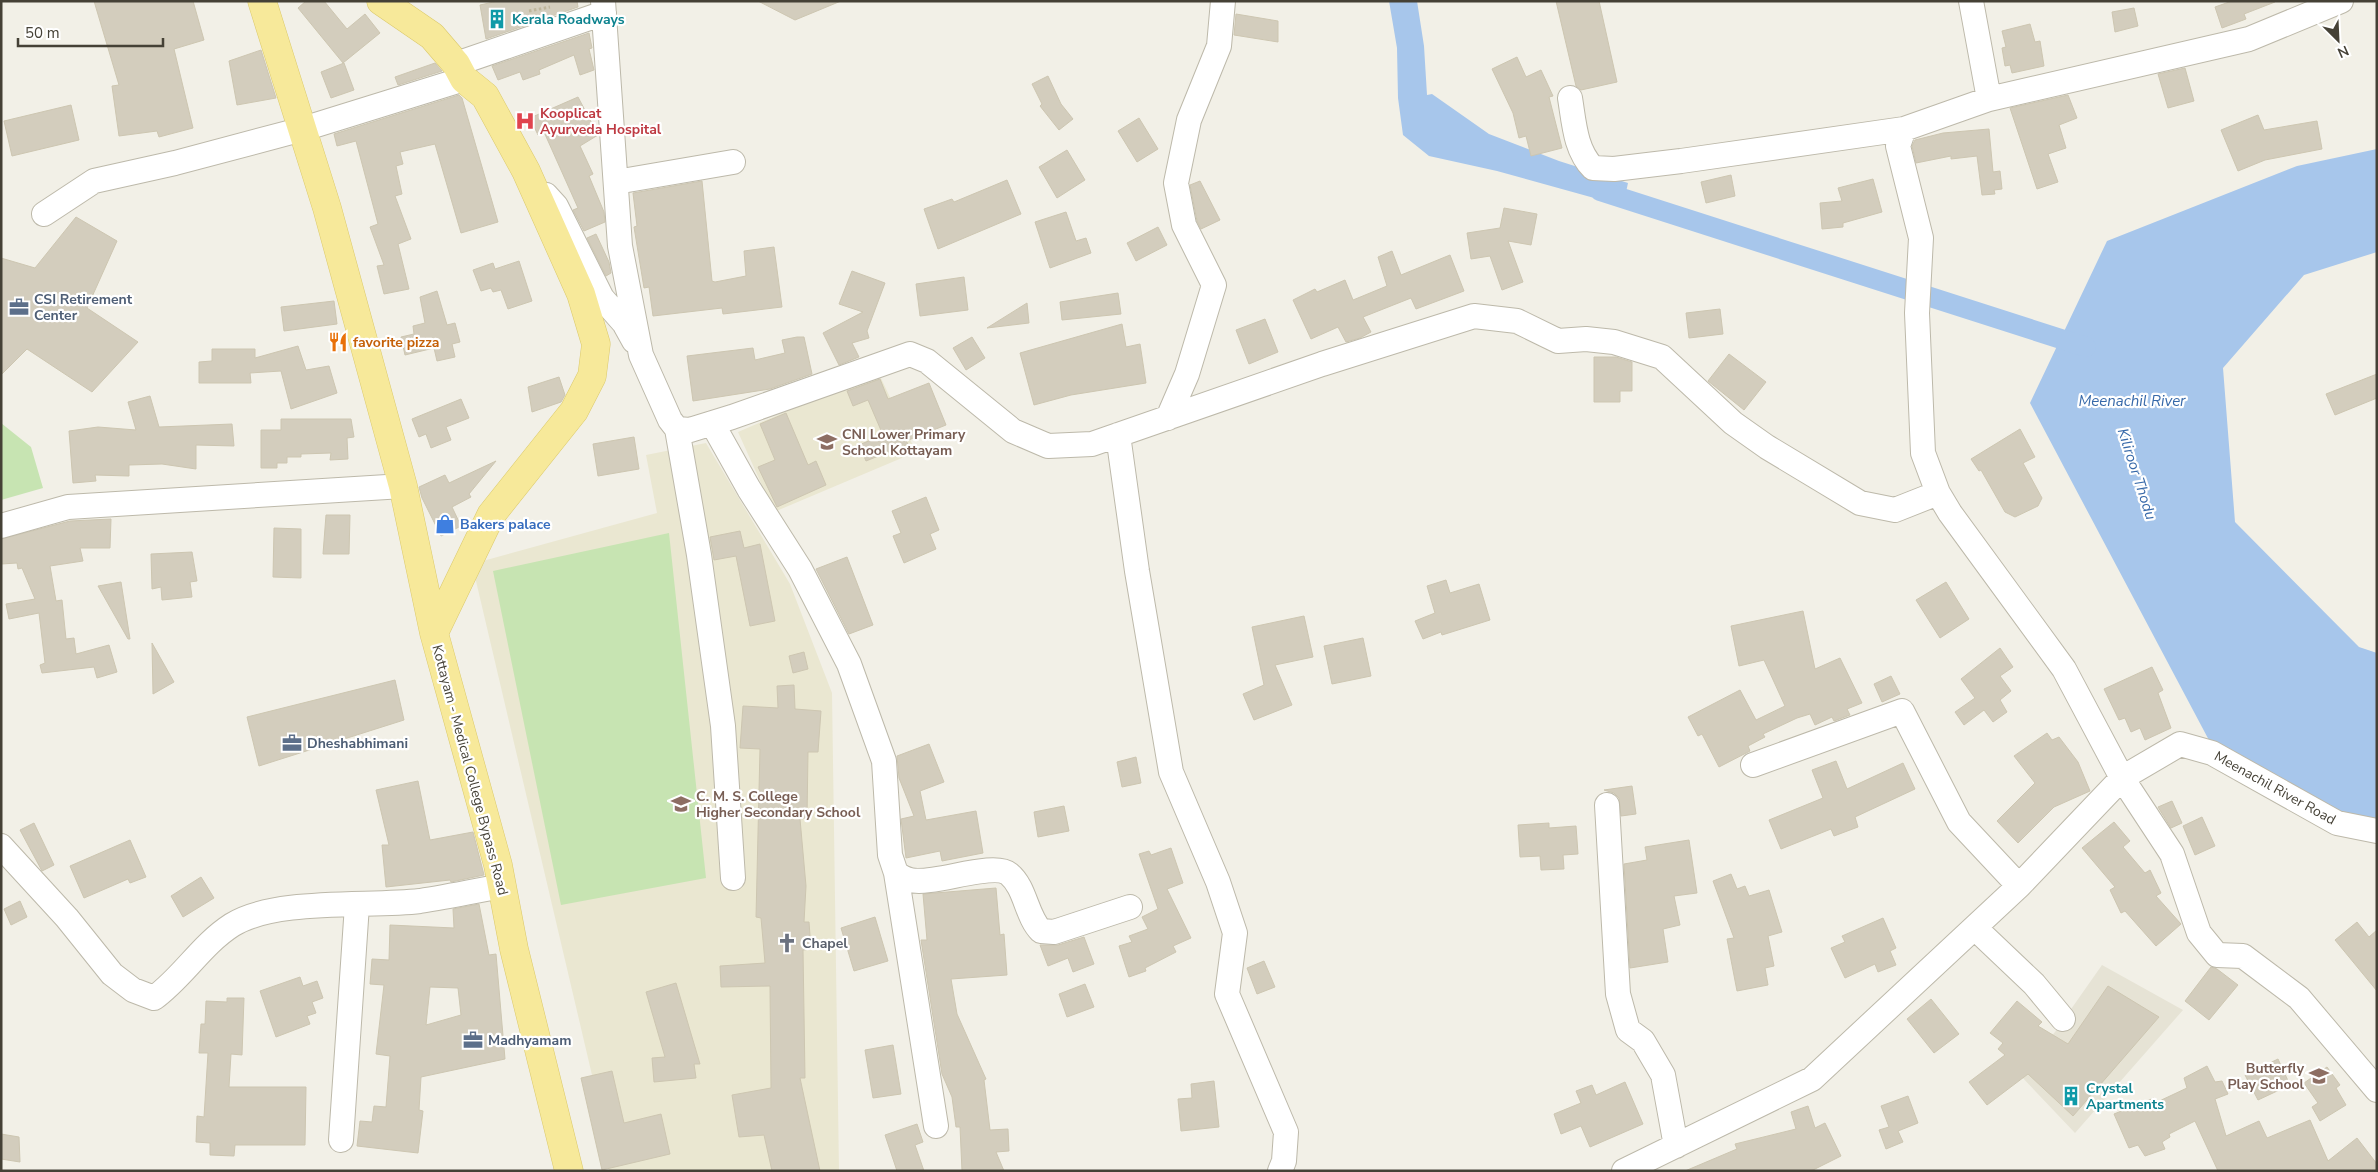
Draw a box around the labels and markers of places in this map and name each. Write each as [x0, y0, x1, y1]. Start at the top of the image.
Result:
building icon: Kerala Roadways [486, 8, 508, 30]
place label: Kerala Roadways [512, 10, 625, 29]
place label: Kooplicat Ayurveda Hospital [540, 104, 662, 139]
hospital icon: Kooplicat Ayurveda Hospital [514, 110, 536, 132]
place label: CSI Retirement Center [34, 290, 133, 325]
office icon: CSI Retirement Center [8, 296, 30, 318]
restaurant icon: favorite pizza [327, 331, 349, 353]
place label: favorite pizza [353, 333, 439, 352]
place label: CNI Lower Primary School Kottayam [842, 425, 966, 460]
school or university icon: CNI Lower Primary School Kottayam [816, 431, 838, 453]
shop icon: Bakers palace [434, 513, 456, 535]
place label: Bakers palace [460, 515, 551, 534]
office icon: Dheshabhimani [281, 732, 303, 754]
place label: Dheshabhimani [307, 734, 408, 753]
place label: C. M. S. College Higher Secondary School [696, 787, 861, 822]
school or university icon: C. M. S. College Higher Secondary School [670, 793, 692, 815]
church icon: Chapel [776, 932, 798, 954]
place label: Chapel [802, 934, 848, 953]
office icon: Madhyamam [462, 1029, 484, 1051]
place label: Madhyamam [488, 1031, 571, 1050]
place label: Butterfly Play School [2227, 1059, 2305, 1094]
school or university icon: Butterfly Play School [2308, 1065, 2330, 1087]
place label: Crystal Apartments [2086, 1079, 2164, 1114]
building icon: Crystal Apartments [2060, 1085, 2082, 1107]

